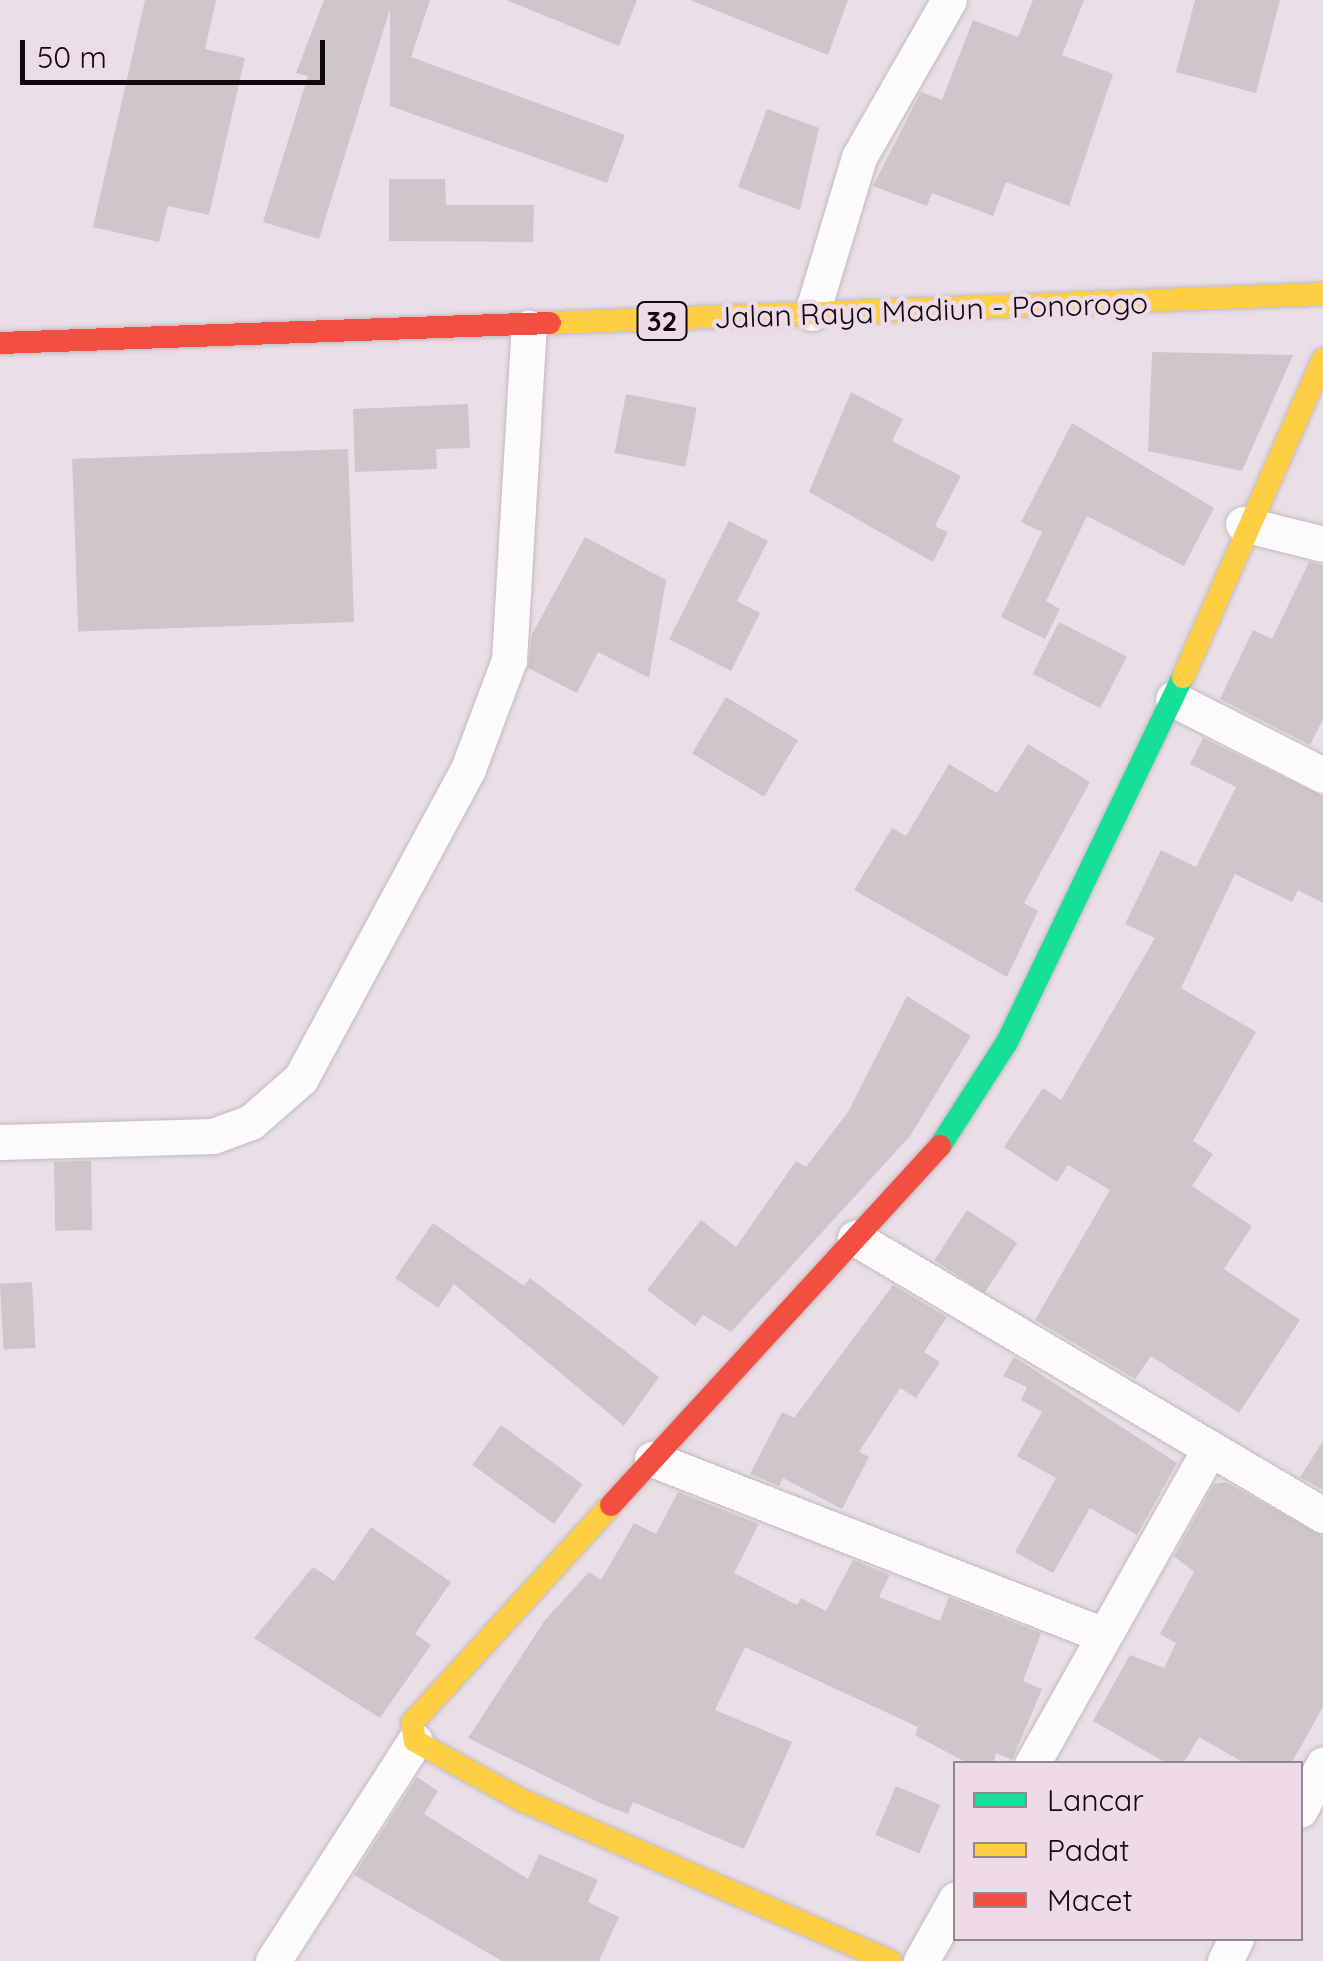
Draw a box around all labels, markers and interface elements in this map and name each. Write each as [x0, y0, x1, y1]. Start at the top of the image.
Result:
scale bar [25, 20, 330, 82]
text: 50 m [37, 38, 107, 76]
street label: Jalan Raya Madiun - Ponorogo [713, 284, 1149, 336]
road number: 32 [634, 298, 690, 344]
legend [953, 1761, 1303, 1941]
text: Lancar [1047, 1781, 1144, 1819]
text: Padat [1047, 1831, 1129, 1869]
text: Macet [1047, 1881, 1133, 1919]

